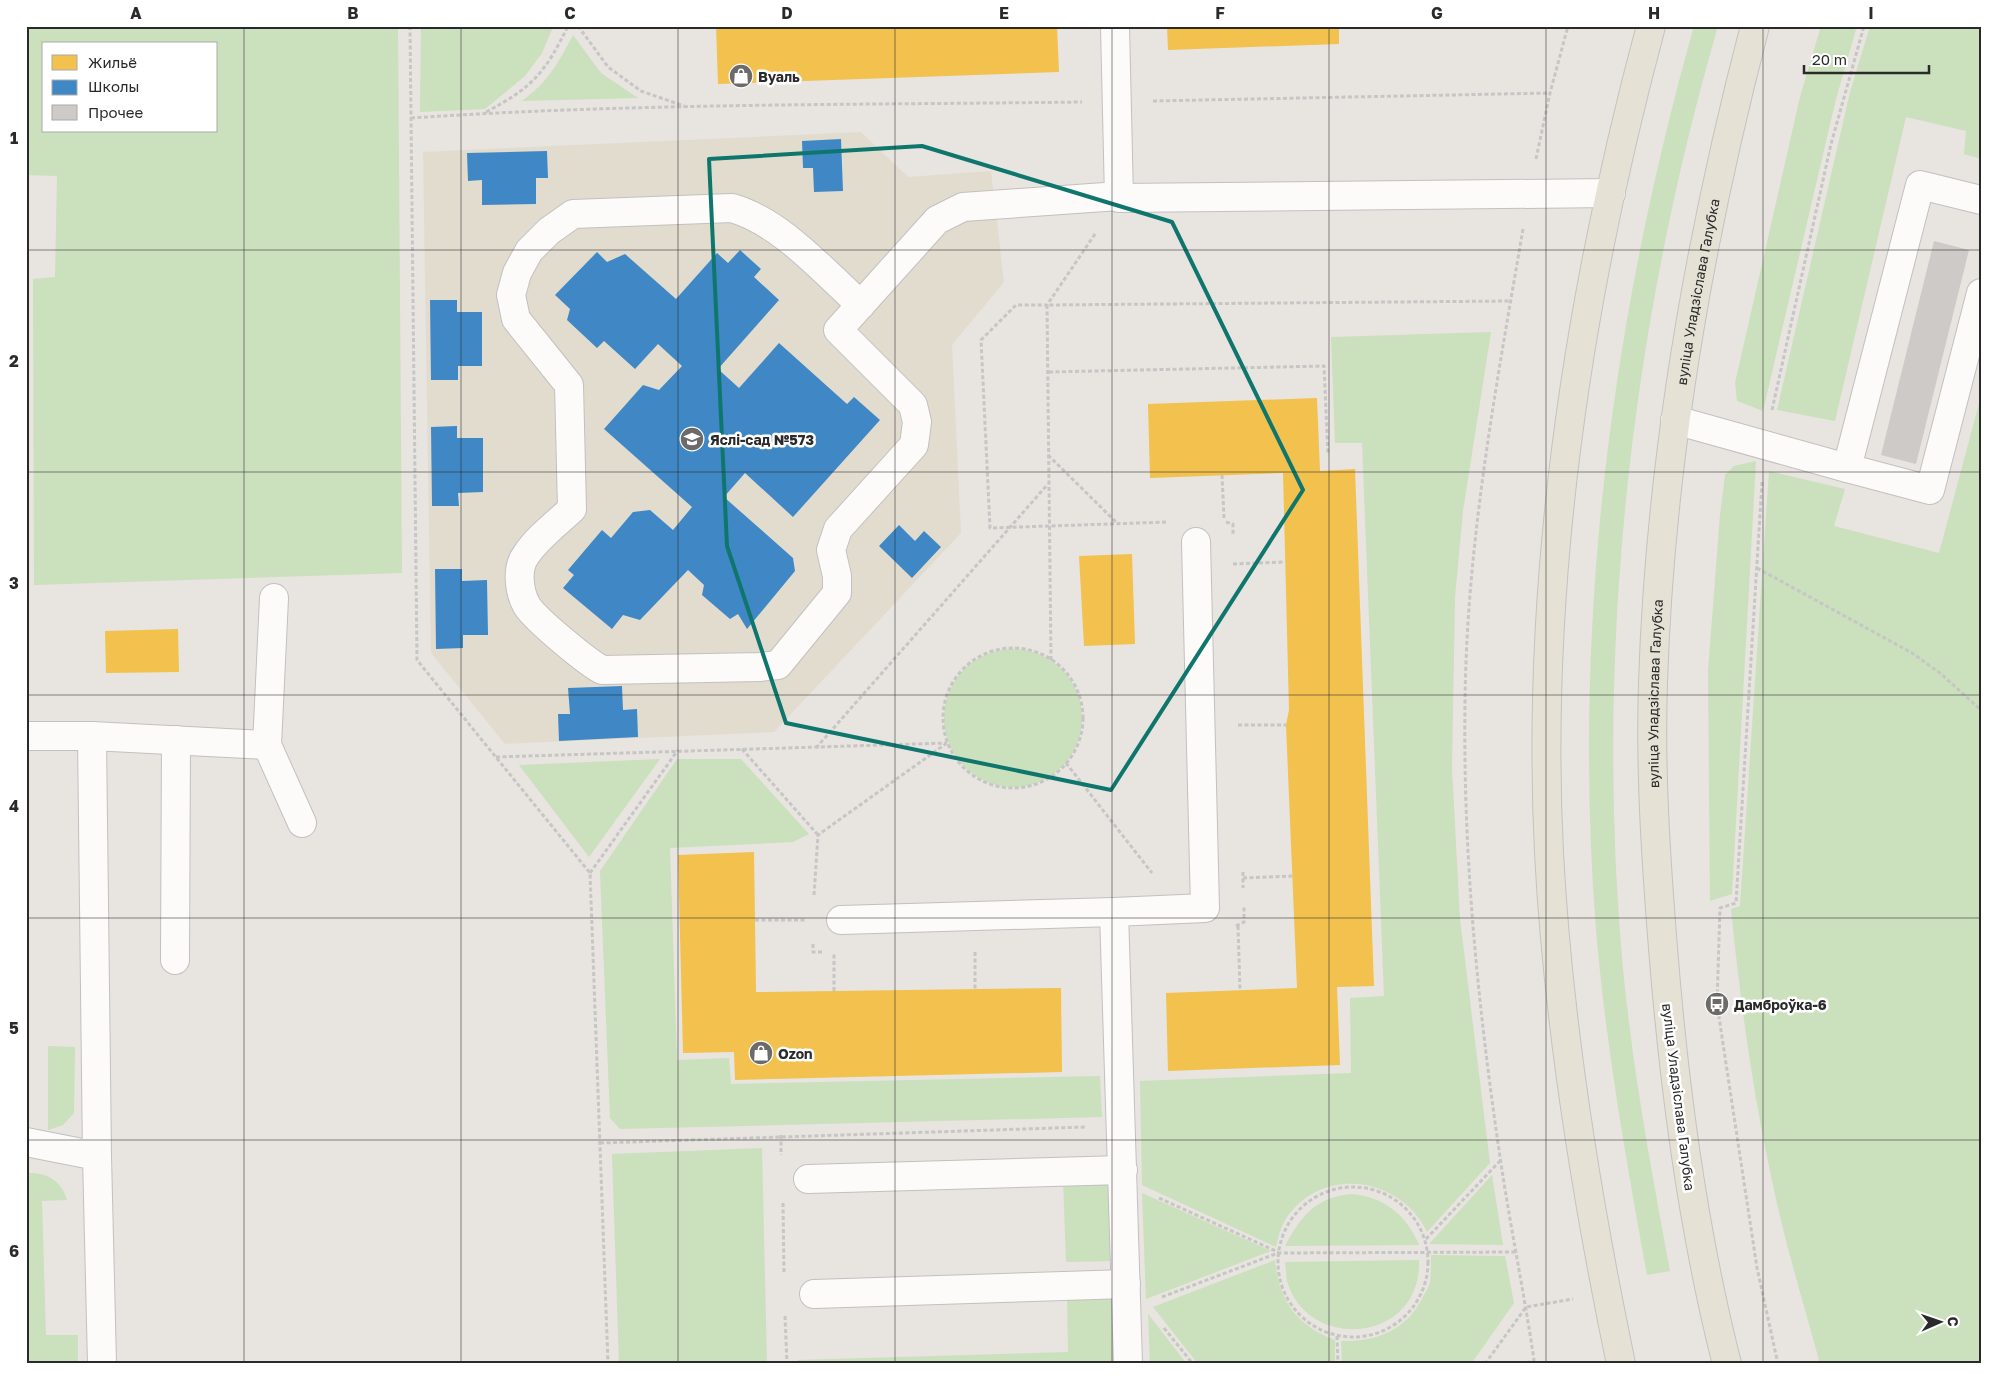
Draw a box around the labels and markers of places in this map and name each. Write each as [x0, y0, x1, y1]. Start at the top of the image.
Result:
shop icon: Вуаль [728, 63, 754, 89]
place label: Вуаль [758, 68, 800, 85]
school or university icon: Яслі-сад №573 [679, 426, 705, 452]
place label: Яслі-сад №573 [710, 431, 814, 448]
bus stop icon: Дамброўка-6 [1704, 991, 1730, 1017]
place label: Дамброўка-6 [1734, 996, 1827, 1013]
shop icon: Ozon [748, 1040, 774, 1066]
place label: Ozon [778, 1045, 813, 1062]

